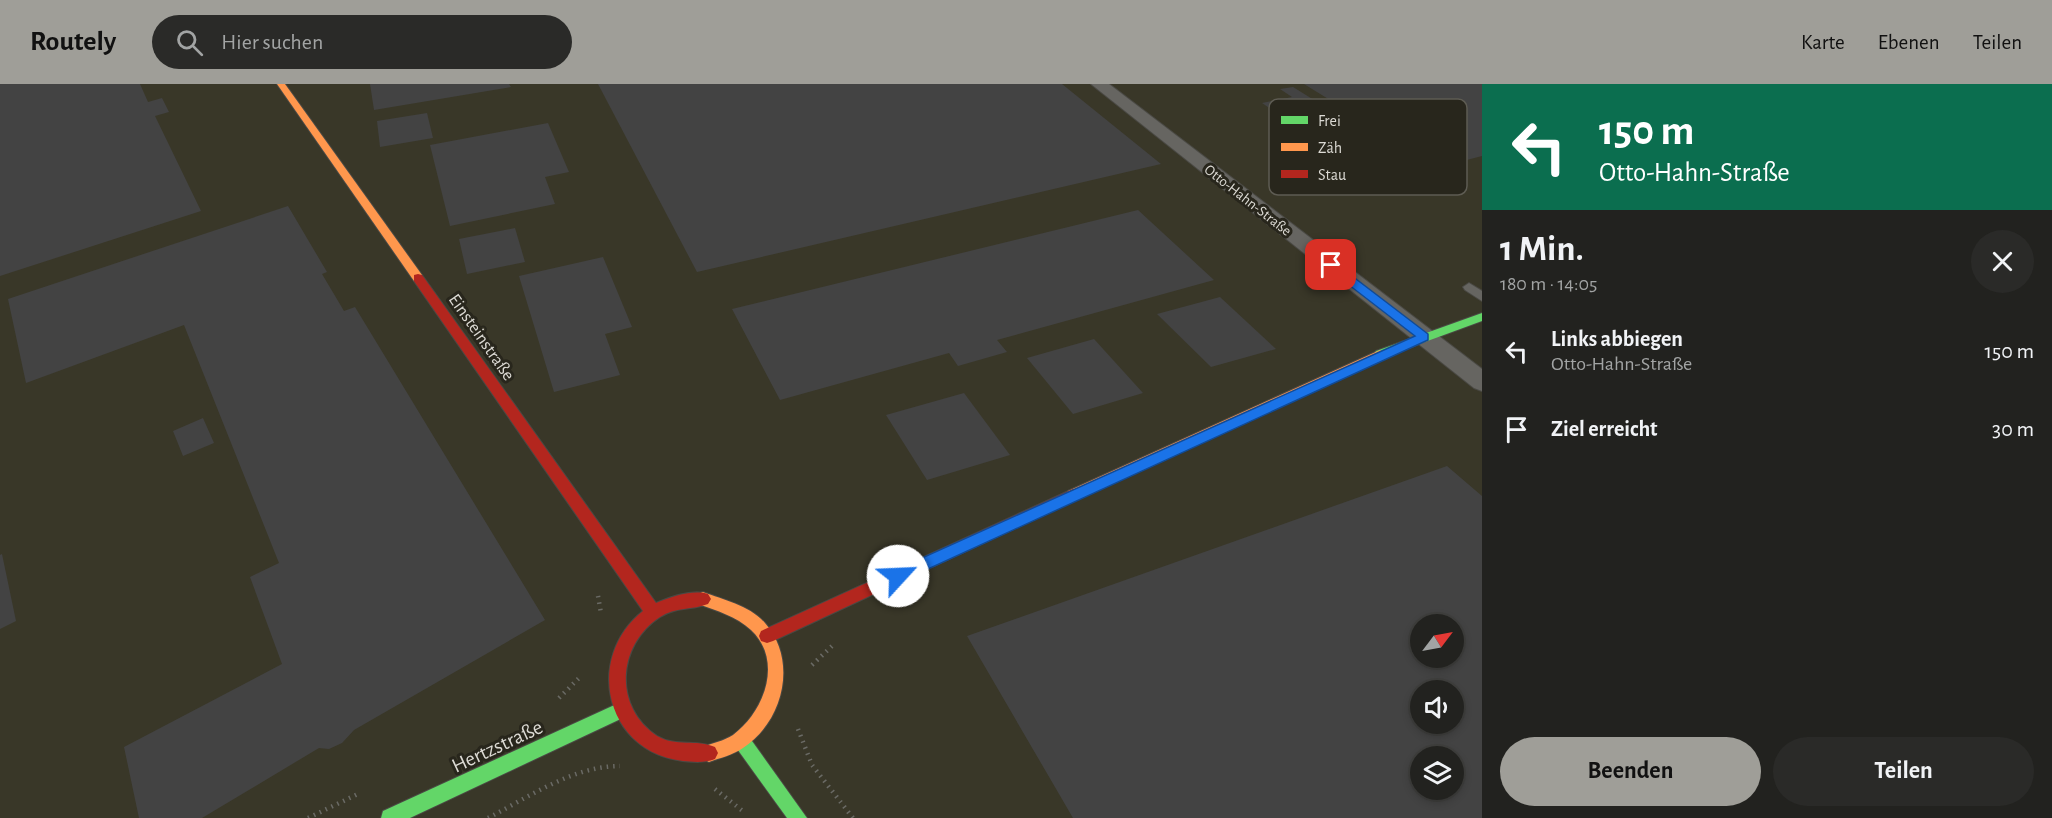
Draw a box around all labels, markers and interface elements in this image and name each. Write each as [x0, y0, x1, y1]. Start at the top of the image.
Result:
search box [152, 15, 572, 69]
icon: search [173, 26, 206, 59]
text: Routely [30, 28, 116, 56]
text: Hier suchen [221, 31, 323, 53]
text: Karte [1801, 32, 1845, 53]
text: Ebenen [1878, 32, 1940, 53]
text: Teilen [1973, 32, 2022, 53]
legend [1269, 99, 1467, 195]
icon: left [1500, 108, 1578, 186]
text: 150 m [1599, 110, 1694, 152]
text: Frei [1318, 113, 1341, 129]
text: Zäh [1318, 140, 1342, 156]
text: Otto-Hahn-Straße [1599, 159, 1790, 186]
street label: Otto-Hahn-Straße [1201, 162, 1294, 239]
text: Stau [1318, 167, 1346, 183]
button: close [1971, 230, 2034, 293]
text: 1 Min. [1500, 231, 1584, 267]
pin [1305, 239, 1356, 290]
icon: arrive [1314, 248, 1347, 281]
text: 180 m · 14:05 [1500, 274, 1597, 294]
street label: Einsteinstraße [445, 291, 518, 384]
text: Links abbiegen [1551, 328, 1683, 350]
icon: left [1500, 335, 1533, 368]
text: 150 m [1984, 340, 2034, 362]
text: Otto-Hahn-Straße [1551, 354, 1692, 374]
icon: arrive [1500, 413, 1533, 446]
text: Ziel erreicht [1551, 418, 1658, 440]
text: 30 m [1992, 418, 2034, 440]
position arrow [866, 544, 930, 608]
north arrow [1410, 614, 1464, 668]
map controls [1410, 614, 1464, 800]
button: sound [1410, 680, 1464, 734]
street label: Hertzstraße [448, 716, 546, 777]
button: Beenden [1500, 737, 1761, 806]
button: Teilen [1773, 737, 2034, 806]
button: layers [1410, 746, 1464, 800]

